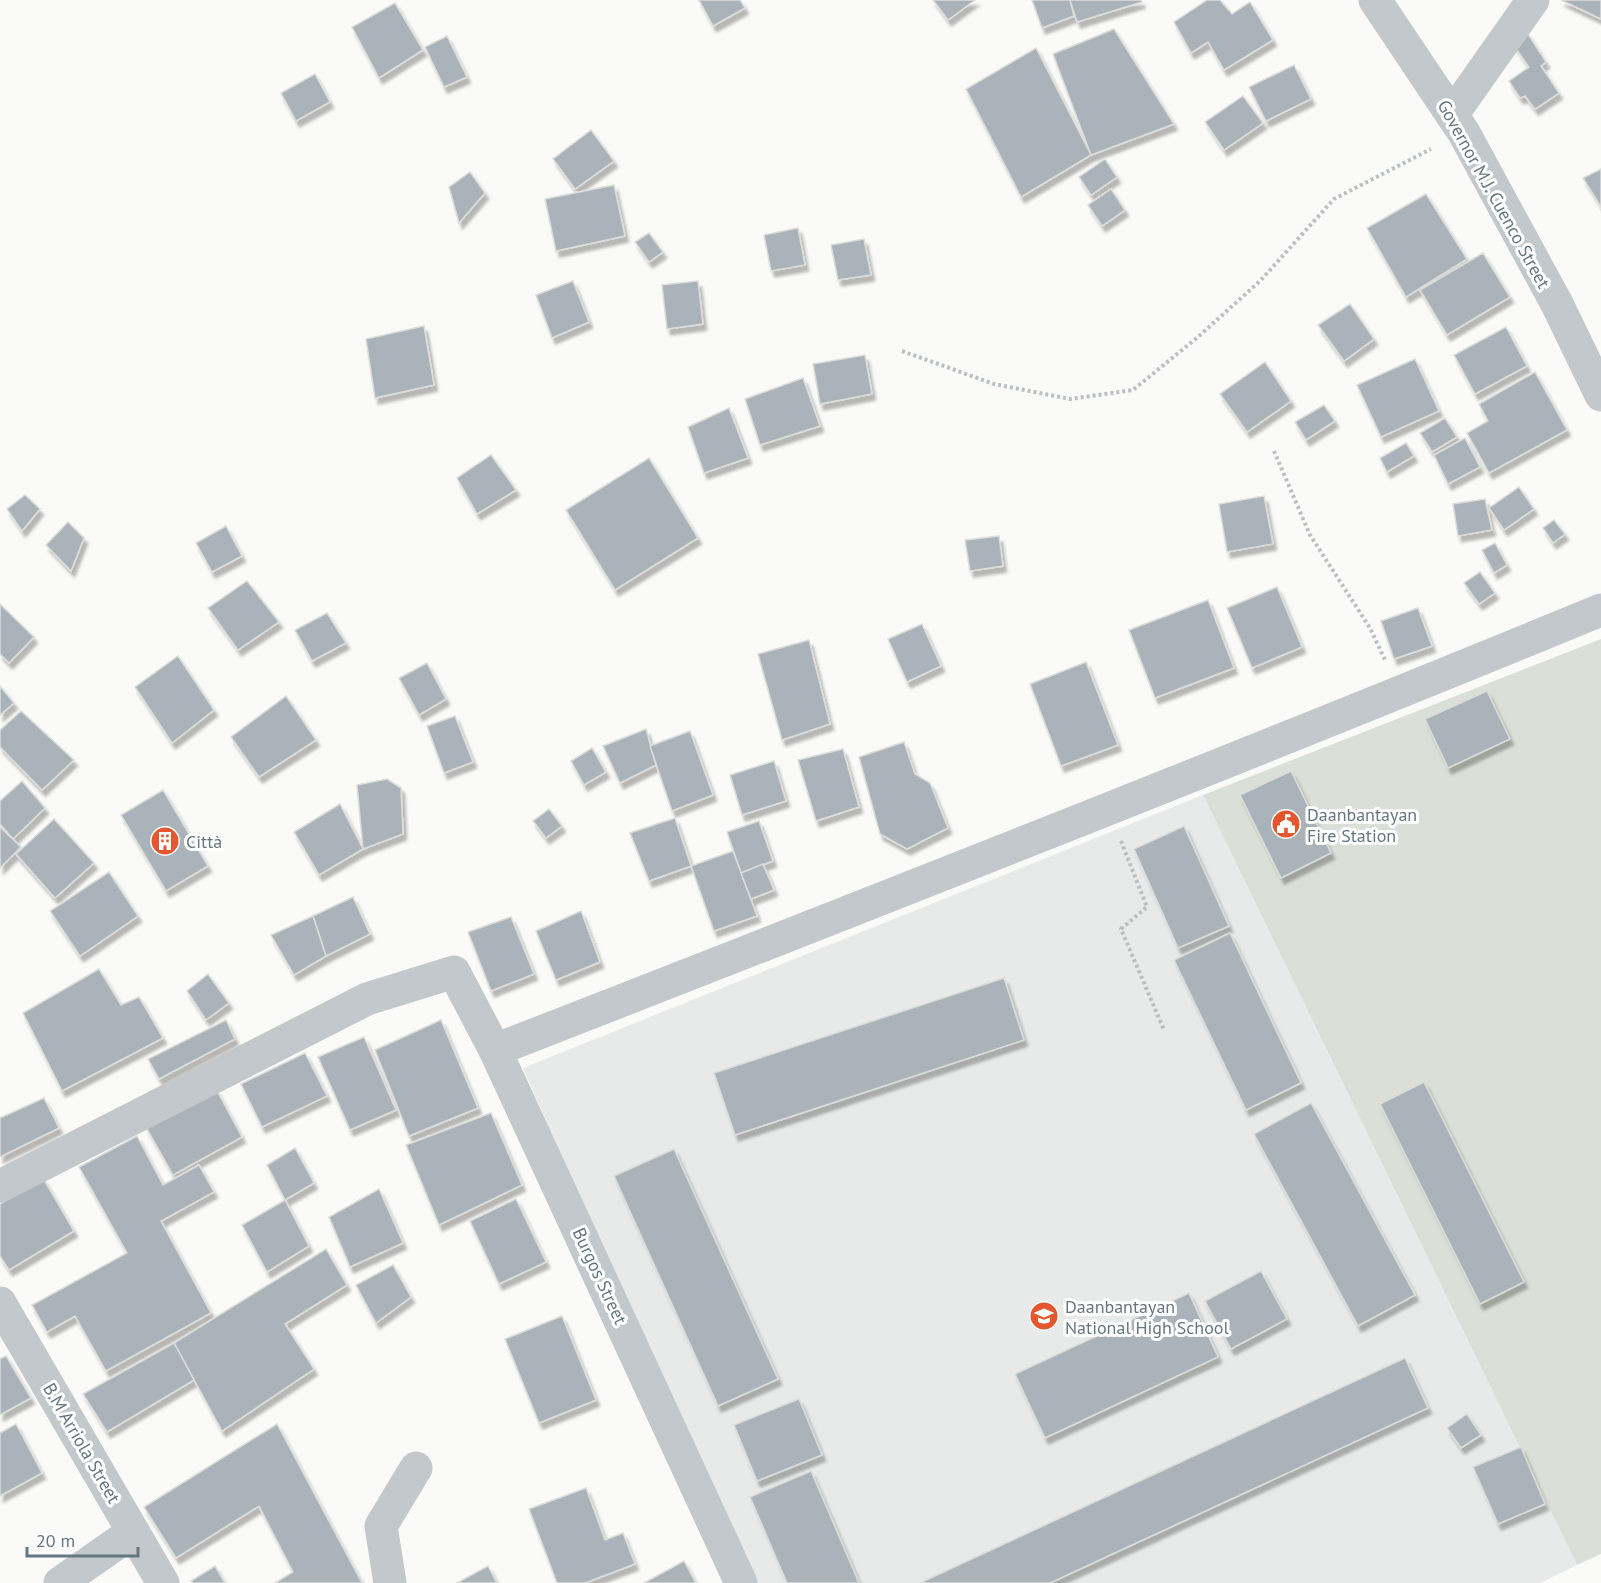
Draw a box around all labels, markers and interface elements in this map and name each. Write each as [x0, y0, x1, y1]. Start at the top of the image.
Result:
street label: Governor M.J. Cuenco Street [1433, 96, 1555, 292]
place label: Daanbantayan Fire Station [1307, 803, 1417, 847]
public building icon: Daanbantayan Fire Station [1270, 808, 1302, 840]
building icon: Città [149, 825, 181, 857]
place label: Città [186, 830, 222, 853]
street label: Burgos Street [568, 1224, 632, 1328]
place label: Daanbantayan National High School [1065, 1295, 1230, 1339]
school or university icon: Daanbantayan National High School [1028, 1300, 1060, 1332]
street label: B.M Arriola Street [38, 1379, 126, 1507]
scale bar [27, 1520, 138, 1558]
text: 20 m [36, 1529, 75, 1552]

